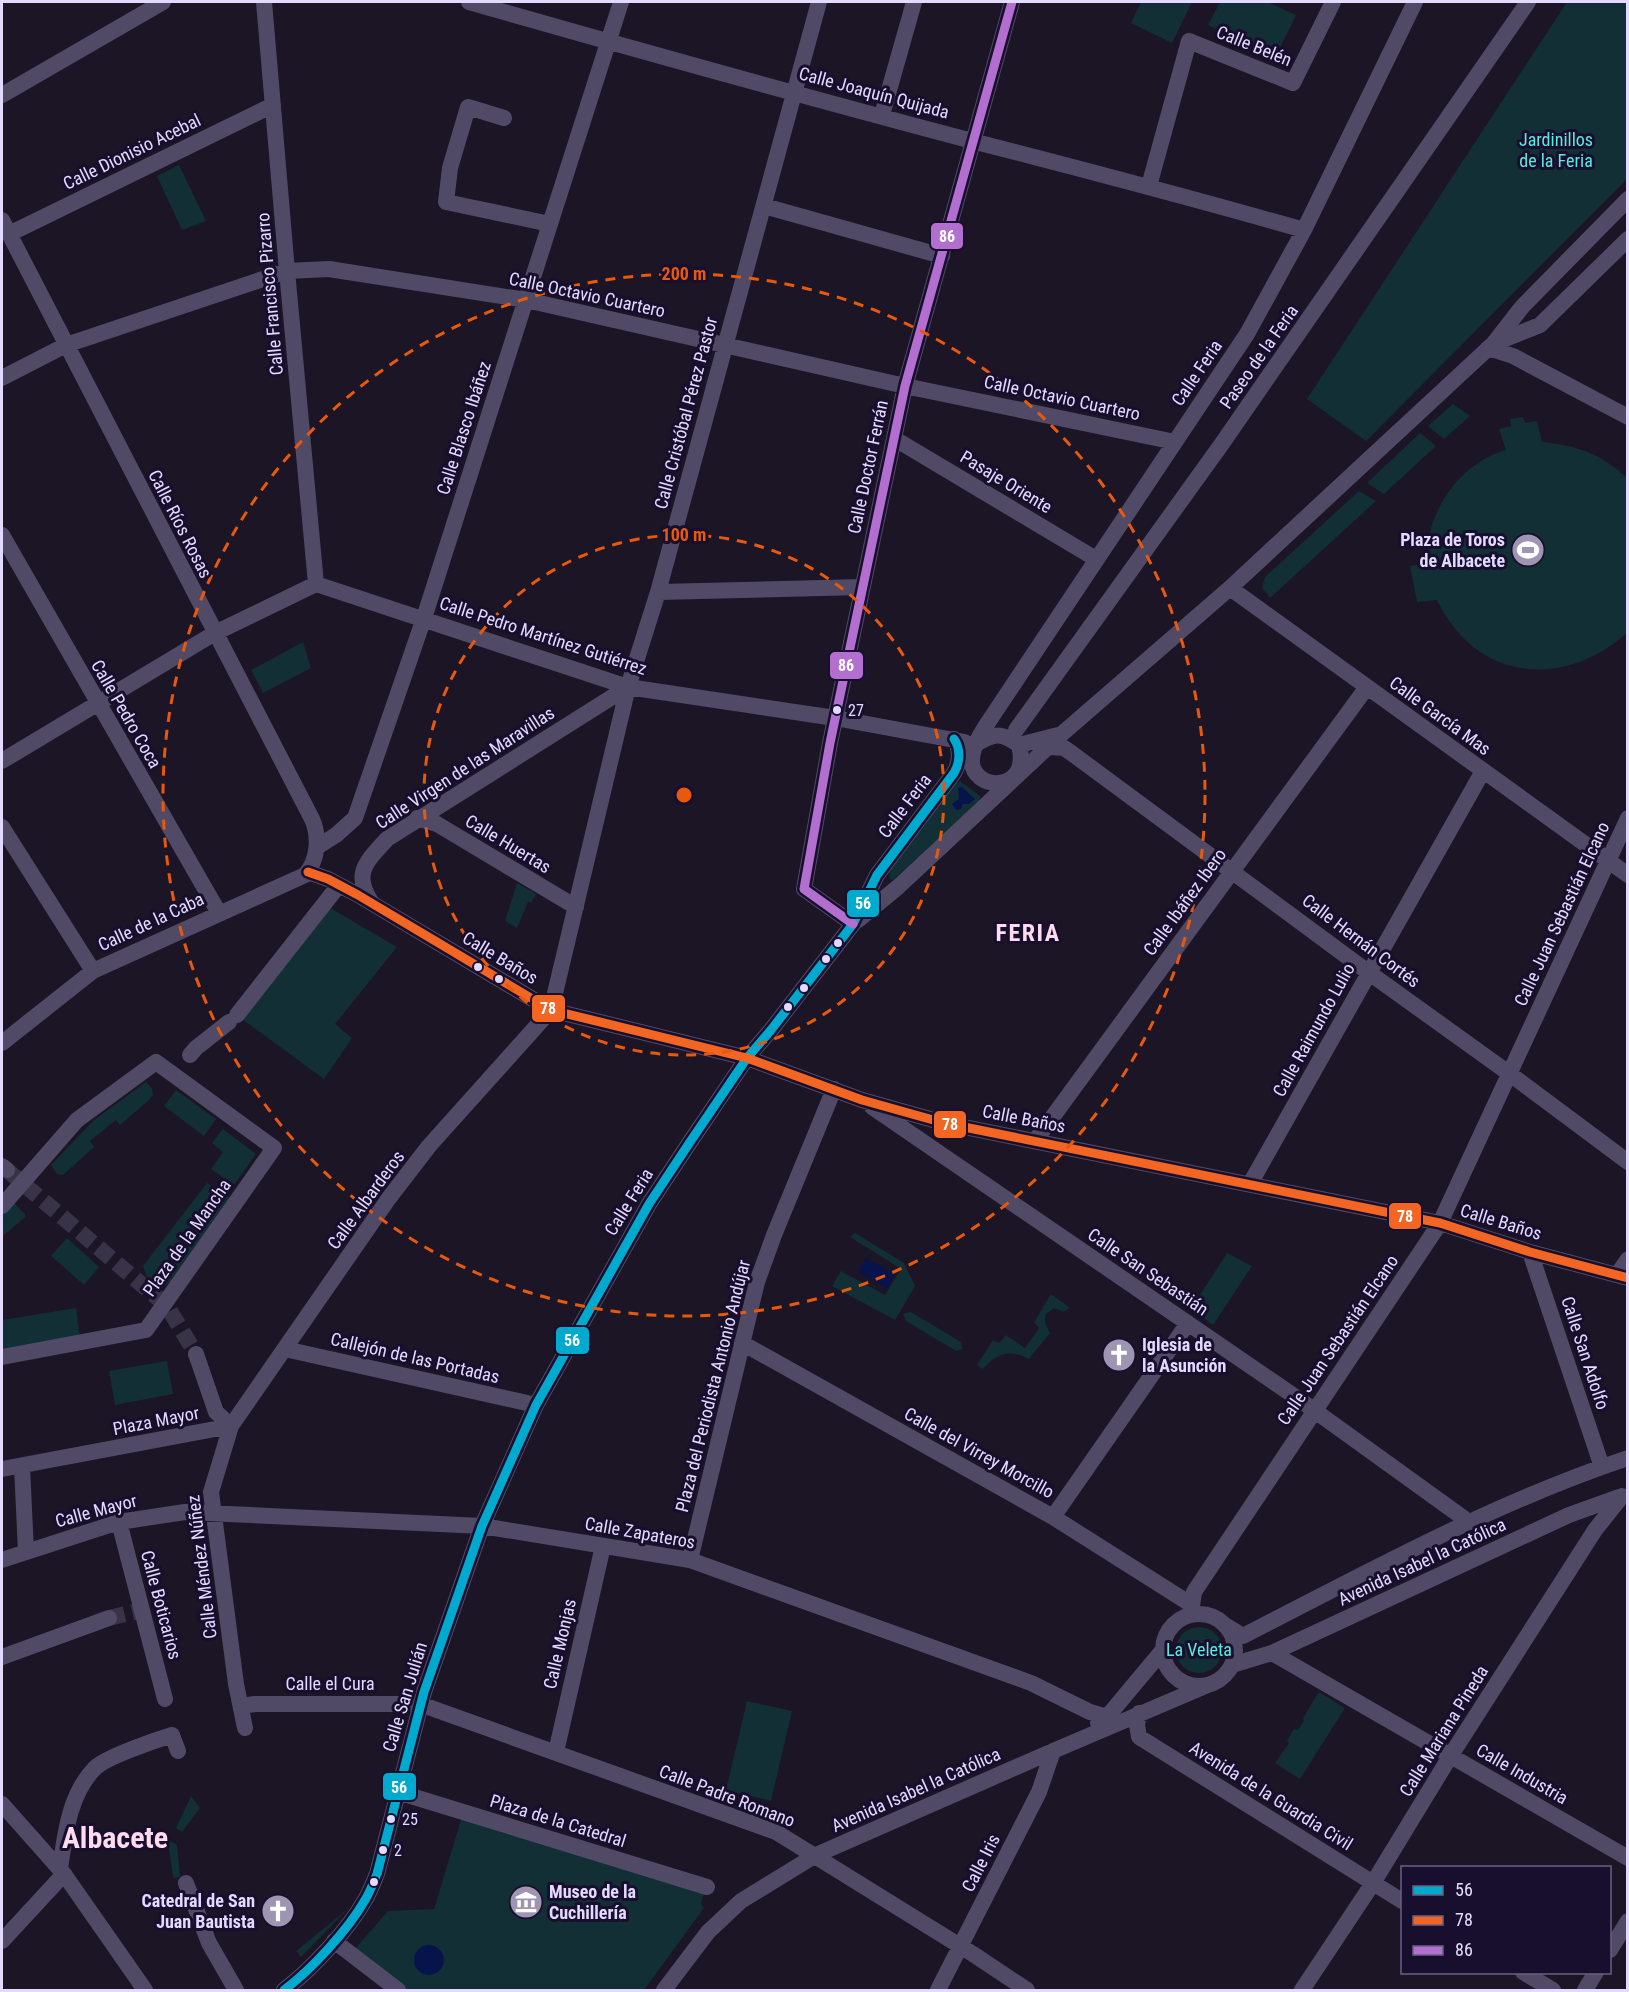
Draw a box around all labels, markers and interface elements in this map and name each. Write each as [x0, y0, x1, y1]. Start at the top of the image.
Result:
street label: Calle Belén [1214, 21, 1295, 70]
street label: Calle Joaquín Quijada [797, 62, 952, 123]
street label: Calle Dionisio Acebal [60, 109, 204, 194]
park label: Jardinillos de la Feria [1519, 129, 1593, 171]
street label: Calle Francisco Pizarro [252, 212, 287, 376]
line badge: 86 [930, 222, 964, 250]
text: 86 [939, 227, 955, 246]
text: 200 m [662, 263, 706, 284]
street label: Calle Octavio Cuartero [507, 268, 667, 321]
street label: Paseo de la Feria [1215, 301, 1302, 413]
street label: Calle Cristóbal Pérez Pastor [650, 314, 721, 511]
street label: Calle Feria [1167, 336, 1226, 410]
street label: Calle Blasco Ibáñez [432, 358, 495, 497]
street label: Calle Octavio Cuartero [982, 371, 1142, 424]
street label: Calle Doctor Ferrán [843, 398, 892, 536]
street label: Pasaje Oriente [957, 446, 1056, 517]
street label: Calle Ríos Rosas [144, 466, 217, 581]
text: 100 m [662, 524, 706, 545]
place label: Plaza de Toros de Albacete [1400, 529, 1505, 571]
sports icon: Plaza de Toros de Albacete [1510, 532, 1546, 568]
street label: Calle Pedro Martínez Gutiérrez [437, 592, 650, 679]
line badge: 86 [829, 651, 864, 680]
street label: Calle Pedro Coca [87, 656, 166, 772]
text: 86 [838, 656, 854, 675]
street label: Calle García Mas [1386, 672, 1495, 759]
place label: 27 [848, 701, 864, 720]
street label: Calle Virgen de las Maravillas [371, 702, 558, 833]
marker: 27 [831, 704, 843, 716]
street label: Calle Feria [874, 770, 935, 842]
centre of rings [674, 785, 694, 805]
street label: Calle Huertas [462, 810, 555, 877]
street label: Calle Juan Sebastián Elcano [1510, 818, 1613, 1009]
street label: Calle Ibáñez Ibero [1139, 844, 1230, 959]
street label: Calle de la Caba [95, 888, 207, 955]
line badge: 56 [846, 889, 880, 918]
street label: Calle Hernán Cortés [1298, 889, 1424, 992]
text: 56 [855, 894, 871, 913]
district label: FERIA [995, 919, 1061, 947]
street label: Calle Baños [459, 927, 542, 988]
unlabelled marker [832, 937, 844, 949]
unlabelled marker [820, 953, 832, 965]
street label: Calle Raimundo Lulio [1268, 959, 1359, 1100]
unlabelled marker [472, 961, 484, 973]
unlabelled marker [493, 973, 505, 985]
unlabelled marker [798, 982, 810, 994]
line badge: 78 [531, 994, 566, 1023]
text: 78 [540, 999, 556, 1018]
unlabelled marker [782, 1001, 794, 1013]
street label: Calle Baños [981, 1100, 1067, 1137]
line badge: 78 [933, 1110, 967, 1139]
text: 78 [942, 1115, 958, 1134]
street label: Calle Albarderos [323, 1146, 408, 1253]
street label: Calle Feria [600, 1164, 657, 1239]
street label: Plaza de la Mancha [138, 1175, 235, 1300]
street label: Calle Baños [1458, 1199, 1544, 1244]
line badge: 78 [1388, 1202, 1422, 1230]
text: 78 [1397, 1207, 1413, 1226]
street label: Calle San Sebastián [1084, 1224, 1212, 1320]
street label: Calle Juan Sebastián Elcano [1273, 1251, 1402, 1429]
street label: Plaza del Periodista Antonio Andújar [671, 1257, 754, 1514]
street label: Calle San Adolfo [1557, 1294, 1614, 1412]
line badge: 56 [555, 1326, 590, 1355]
street label: Callejón de las Portadas [329, 1328, 502, 1387]
text: 56 [564, 1331, 580, 1350]
place label: Iglesia de la Asunción [1142, 1334, 1226, 1376]
church icon: Iglesia de la Asunción [1101, 1337, 1137, 1373]
street label: Plaza Mayor [111, 1402, 201, 1439]
street label: Calle del Virrey Morcillo [901, 1403, 1058, 1502]
street label: Calle Mayor [53, 1489, 139, 1531]
street label: Calle Méndez Núñez [182, 1494, 221, 1640]
street label: Calle Zapateros [583, 1512, 697, 1553]
street label: Avenida Isabel la Católica [1335, 1513, 1509, 1610]
street label: Calle Boticarios [137, 1548, 186, 1662]
street label: Calle Monjas [539, 1597, 580, 1691]
park label: La Veleta [1166, 1639, 1232, 1660]
street label: Calle San Julián [378, 1640, 431, 1754]
street label: Calle Mariana Pineda [1395, 1661, 1492, 1800]
street label: Calle el Cura [285, 1673, 375, 1694]
street label: Avenida de la Guardia Civil [1186, 1737, 1357, 1854]
street label: Calle Industria [1473, 1739, 1572, 1808]
street label: Avenida Isabel la Católica [828, 1743, 1003, 1836]
street label: Calle Padre Romano [656, 1760, 798, 1831]
line badge: 56 [382, 1772, 417, 1801]
text: 56 [391, 1778, 407, 1797]
street label: Plaza de la Catedral [488, 1790, 629, 1851]
place label: 25 [402, 1810, 418, 1829]
marker: 25 [385, 1813, 397, 1825]
district label: Albacete [62, 1820, 168, 1855]
street label: Calle Iris [957, 1830, 1004, 1895]
place label: 2 [394, 1841, 402, 1860]
marker: 2 [377, 1844, 389, 1856]
legend [1401, 1866, 1611, 1974]
unlabelled marker [368, 1876, 380, 1888]
text: 56 [1455, 1879, 1473, 1900]
place label: Museo de la Cuchillería [549, 1881, 636, 1923]
museum icon: Museo de la Cuchillería [508, 1884, 544, 1920]
place label: Catedral de San Juan Bautista [142, 1890, 255, 1932]
church icon: Catedral de San Juan Bautista [260, 1893, 296, 1929]
text: 78 [1455, 1909, 1473, 1930]
text: 86 [1455, 1939, 1473, 1960]

